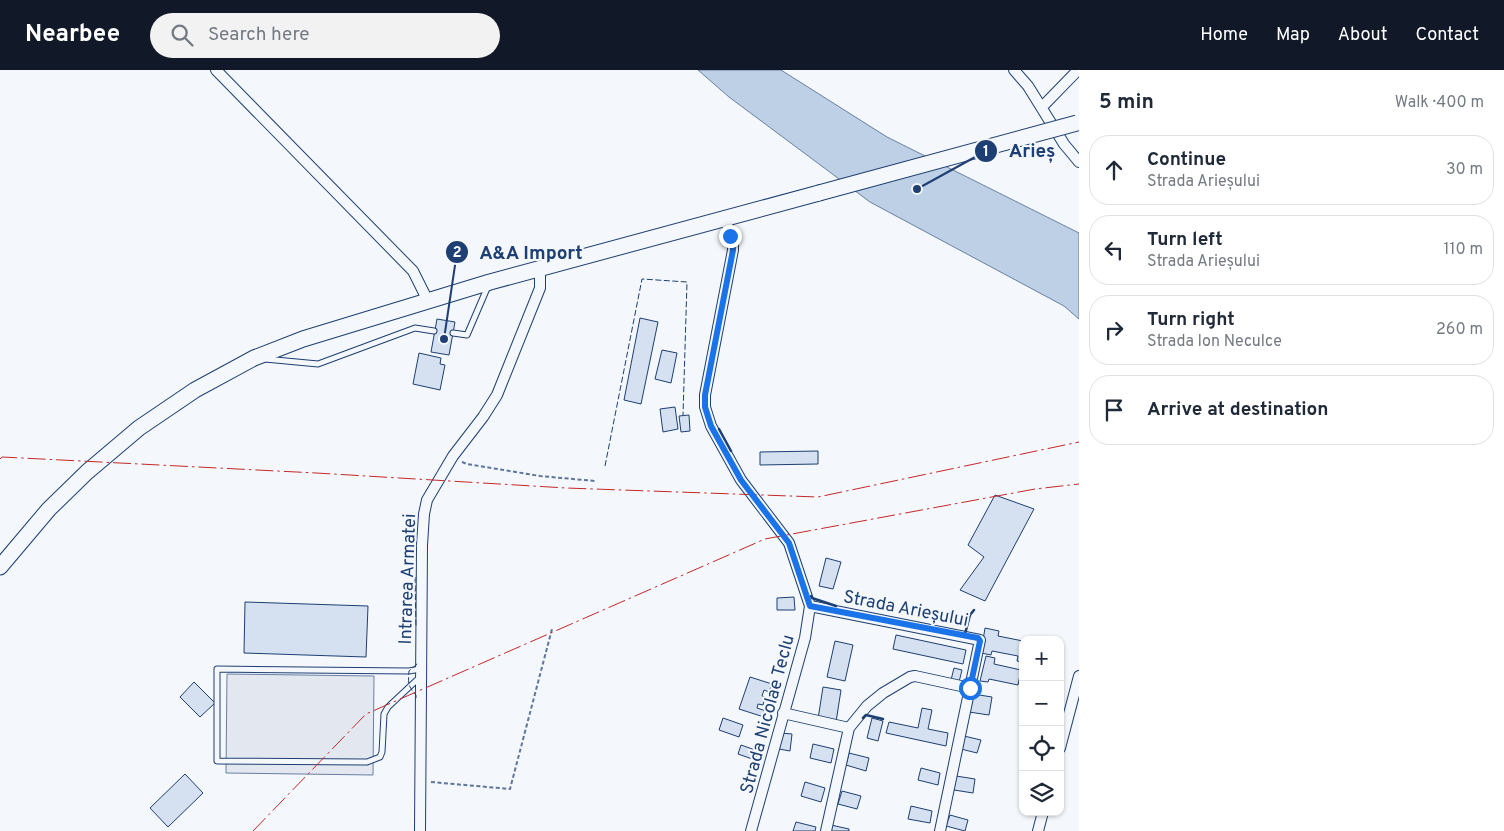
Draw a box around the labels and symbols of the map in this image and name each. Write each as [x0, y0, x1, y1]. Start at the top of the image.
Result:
callout: Arieș [973, 134, 1065, 168]
text: Arieș [1009, 140, 1055, 164]
text: 1 [983, 143, 989, 162]
route end [719, 225, 742, 248]
callout: A&A Import [444, 235, 594, 269]
text: A&A Import [479, 242, 583, 266]
text: 2 [452, 244, 462, 263]
street label: Intrarea Armatei [395, 513, 422, 645]
street label: Strada Arieșului [841, 586, 970, 633]
street label: Strada Nicolae Teclu [736, 632, 801, 796]
route start [959, 677, 982, 700]

